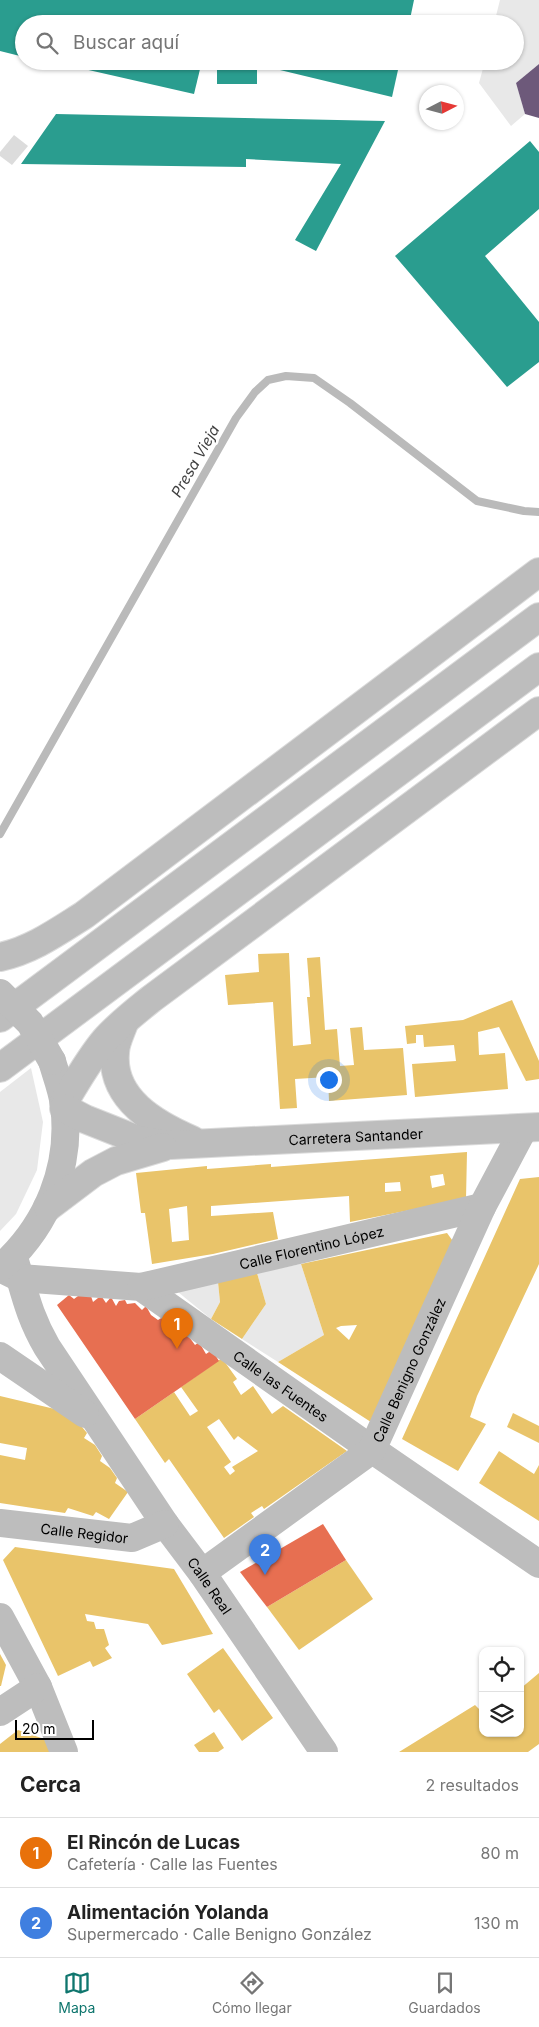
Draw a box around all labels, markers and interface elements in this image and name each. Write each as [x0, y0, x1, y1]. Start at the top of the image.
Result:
search box [15, 15, 524, 70]
icon: search [33, 29, 61, 57]
text: Buscar aquí [73, 31, 179, 54]
north arrow [419, 85, 464, 130]
water label: Presa Vieja [167, 421, 223, 501]
your location [316, 1067, 342, 1093]
street label: Carretera Santander [288, 1124, 423, 1148]
street label: Calle Florentino López [237, 1222, 385, 1272]
street label: Calle Benigno González [368, 1295, 448, 1445]
pin: 1 [161, 1308, 193, 1349]
street label: Calle las Fuentes [230, 1346, 332, 1425]
street label: Calle Regidor [40, 1519, 129, 1546]
pin: 2 [249, 1534, 281, 1575]
street label: Calle Real [184, 1554, 236, 1617]
map controls [479, 1647, 524, 1737]
button: locate [479, 1647, 524, 1692]
button: layers [479, 1692, 524, 1737]
scale bar [15, 1717, 94, 1740]
text: 20 m [22, 1720, 56, 1737]
text: Cerca [20, 1772, 81, 1797]
text: 2 resultados [426, 1775, 519, 1795]
text: El Rincón de Lucas [67, 1831, 240, 1854]
text: 1 [33, 1843, 39, 1863]
text: 80 m [480, 1843, 519, 1863]
text: Cafetería · Calle las Fuentes [67, 1854, 278, 1874]
text: Alimentación Yolanda [67, 1901, 269, 1924]
text: 2 [31, 1913, 41, 1933]
text: 130 m [474, 1913, 519, 1933]
text: Supermercado · Calle Benigno González [67, 1924, 372, 1944]
tab: Mapa [58, 1969, 95, 2016]
tab: Cómo llegar [212, 1969, 292, 2016]
tab: Guardados [408, 1969, 481, 2016]

